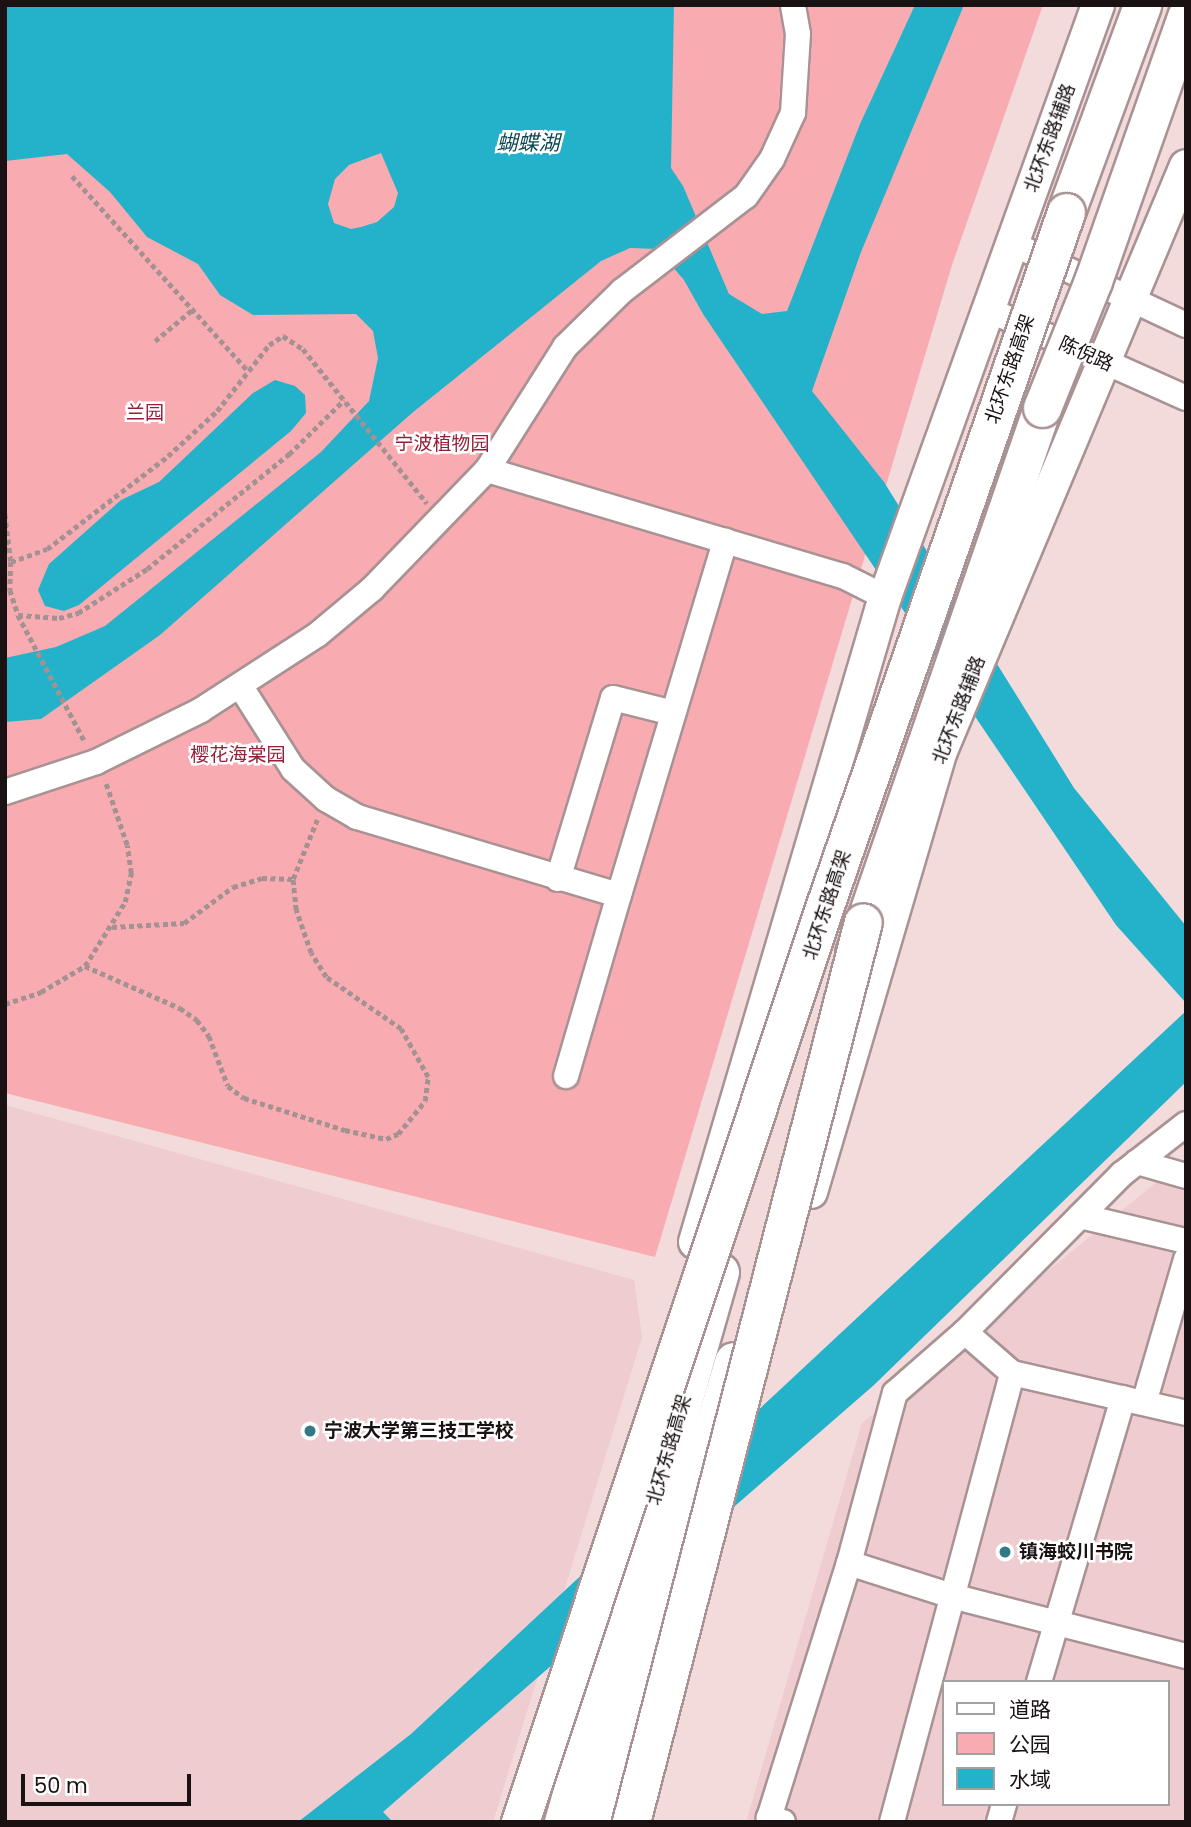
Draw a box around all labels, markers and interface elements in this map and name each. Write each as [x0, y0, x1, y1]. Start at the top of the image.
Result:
street label: 北环东路辅路 [1020, 81, 1080, 195]
water label: 蝴蝶湖 [497, 130, 559, 156]
street label: 北环东路高架 [981, 311, 1039, 427]
street label: 陈倪路 [1055, 332, 1117, 376]
park label: 兰园 [126, 402, 164, 424]
park label: 宁波植物园 [395, 433, 489, 455]
street label: 北环东路辅路 [928, 653, 990, 767]
park label: 樱花海棠园 [191, 744, 285, 766]
street label: 北环东路高架 [799, 847, 855, 963]
street label: 北环东路高架 [642, 1392, 696, 1508]
place label: 宁波大学第三技工学校 [324, 1420, 514, 1442]
marker: 宁波大学第三技工学校 [302, 1423, 318, 1439]
place label: 镇海蛟川书院 [1019, 1541, 1133, 1563]
marker: 镇海蛟川书院 [997, 1544, 1013, 1560]
legend [942, 1680, 1170, 1806]
text: 道路 [1009, 1695, 1051, 1724]
text: 公园 [1009, 1730, 1051, 1759]
scale bar [24, 1760, 194, 1804]
text: 水域 [1009, 1765, 1051, 1794]
text: 50 m [34, 1771, 88, 1800]

